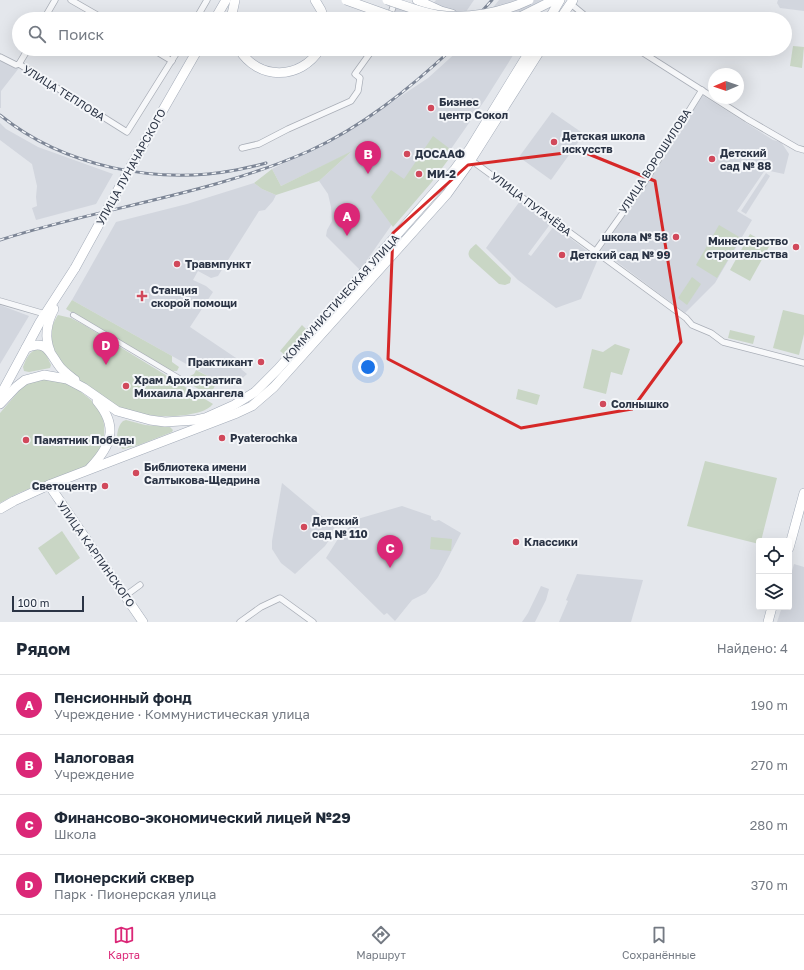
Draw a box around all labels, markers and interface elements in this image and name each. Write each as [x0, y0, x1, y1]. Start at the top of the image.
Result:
search box [12, 12, 792, 56]
icon: search [26, 23, 48, 45]
text: Поиск [58, 25, 104, 43]
street label: УЛИЦА ТЕПЛОВА [21, 62, 108, 123]
north arrow [708, 68, 744, 104]
place label: Бизнес центр Сокол [439, 95, 508, 121]
marker: Бизнес центр Сокол [426, 103, 436, 113]
street label: УЛИЦА ВОРОШИЛОВА [616, 105, 694, 215]
street label: УЛИЦА ЛУНАЧАРСКОГО [93, 106, 168, 227]
place label: Детская школа искусств [562, 129, 645, 155]
marker: Детская школа искусств [549, 137, 559, 147]
pin: B [355, 141, 381, 174]
place label: Детский сад № 88 [720, 146, 771, 172]
place label: ДОСААФ [415, 147, 465, 160]
marker: ДОСААФ [402, 149, 412, 159]
marker: Детский сад № 88 [707, 154, 717, 164]
place label: МИ-2 [427, 167, 456, 180]
marker: МИ-2 [414, 169, 424, 179]
street label: УЛИЦА ПУГАЧЁВА [488, 169, 575, 239]
pin: A [334, 203, 360, 236]
place label: школа № 58 [602, 230, 668, 243]
street label: КОММУНИСТИЧЕСКАЯ УЛИЦА [280, 231, 402, 364]
marker: школа № 58 [671, 232, 681, 242]
place label: Минестерство строительства [706, 234, 788, 260]
marker: Минестерство строительства [791, 242, 801, 252]
place label: Детский сад № 99 [570, 248, 670, 261]
marker: Детский сад № 99 [557, 250, 567, 260]
place label: Травмпункт [185, 257, 251, 270]
marker: Травмпункт [172, 259, 182, 269]
place label: Станция скорой помощи [151, 283, 237, 309]
marker: Станция скорой помощи [136, 290, 148, 302]
pin: D [93, 332, 119, 365]
place label: Практикант [188, 355, 253, 368]
marker: Практикант [256, 357, 266, 367]
your location [358, 357, 378, 377]
place label: Храм Архистратига Михаила Архангела [134, 373, 244, 399]
marker: Храм Архистратига Михаила Архангела [121, 381, 131, 391]
place label: Солнышко [611, 397, 669, 410]
marker: Солнышко [598, 399, 608, 409]
place label: Pyaterochka [230, 431, 297, 444]
place label: Памятник Победы [34, 433, 134, 446]
marker: Pyaterochka [217, 433, 227, 443]
marker: Памятник Победы [21, 435, 31, 445]
place label: Библиотека имени Салтыкова-Щедрина [144, 460, 260, 486]
marker: Библиотека имени Салтыкова-Щедрина [131, 468, 141, 478]
place label: Светоцентр [32, 479, 97, 492]
marker: Светоцентр [100, 481, 110, 491]
street label: УЛИЦА КАРПИНСКОГО [55, 498, 138, 609]
place label: Детский сад № 110 [312, 514, 368, 540]
marker: Детский сад № 110 [299, 522, 309, 532]
pin: C [377, 535, 403, 568]
place label: Классики [524, 535, 578, 548]
marker: Классики [511, 537, 521, 547]
map controls [756, 538, 792, 610]
button: locate [756, 538, 792, 574]
button: layers [756, 574, 792, 610]
scale bar [12, 594, 84, 613]
text: 100 m [18, 596, 49, 609]
text: Рядом [16, 638, 70, 659]
text: Найдено: 4 [717, 640, 788, 656]
text: Пенсионный фонд [54, 688, 192, 706]
text: A [24, 697, 34, 713]
text: 190 m [751, 697, 788, 713]
text: Учреждение · Коммунистическая улица [54, 706, 310, 722]
text: Налоговая [54, 748, 134, 766]
text: B [24, 757, 34, 773]
text: 270 m [751, 757, 788, 773]
text: Учреждение [54, 766, 134, 782]
text: Финансово-экономический лицей №29 [54, 808, 351, 826]
text: C [24, 817, 34, 833]
text: 280 m [750, 817, 788, 833]
text: Школа [54, 826, 96, 842]
text: Пионерский сквер [54, 868, 194, 886]
text: D [24, 877, 34, 893]
text: 370 m [751, 877, 788, 893]
text: Парк · Пионерская улица [54, 886, 216, 902]
tab: Карта [108, 924, 140, 961]
tab: Маршрут [356, 924, 406, 961]
tab: Сохранённые [622, 924, 696, 961]

